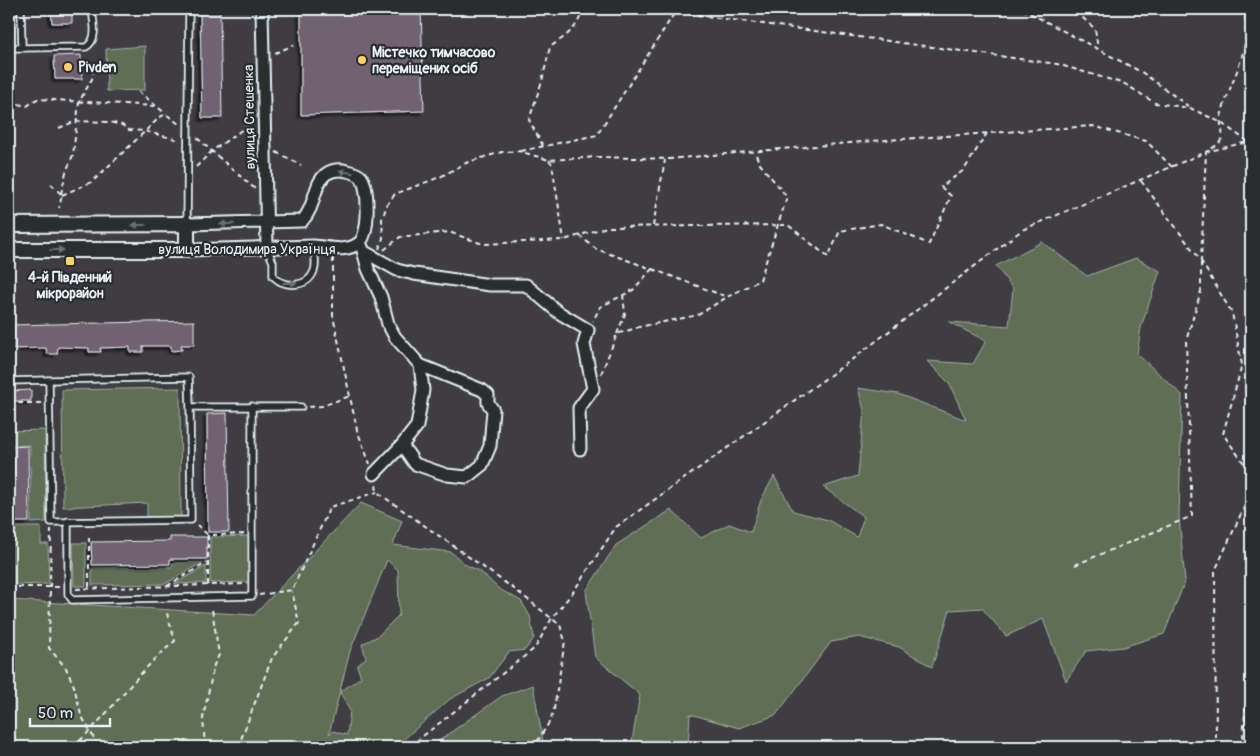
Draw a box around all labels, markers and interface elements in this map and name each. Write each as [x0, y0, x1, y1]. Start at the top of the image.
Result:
place label: Містечко тимчасово переміщених осіб [372, 44, 496, 77]
marker: Містечко тимчасово переміщених осіб [356, 54, 368, 66]
place label: Pivden [78, 59, 117, 76]
marker: Pivden [62, 61, 74, 73]
street label: вулиця Стешенка [240, 64, 259, 170]
one-way arrow [338, 167, 354, 175]
one-way arrow [219, 220, 235, 228]
one-way arrow [130, 221, 146, 229]
street label: вулиця Володимира Українця [158, 241, 336, 258]
one-way arrow [50, 246, 66, 254]
marker: 4-й Південний мікрорайон [64, 255, 76, 267]
place label: 4-й Південний мікрорайон [28, 269, 112, 302]
one-way arrow [283, 279, 299, 287]
scale bar [30, 696, 110, 728]
text: 50 m [38, 704, 73, 723]

